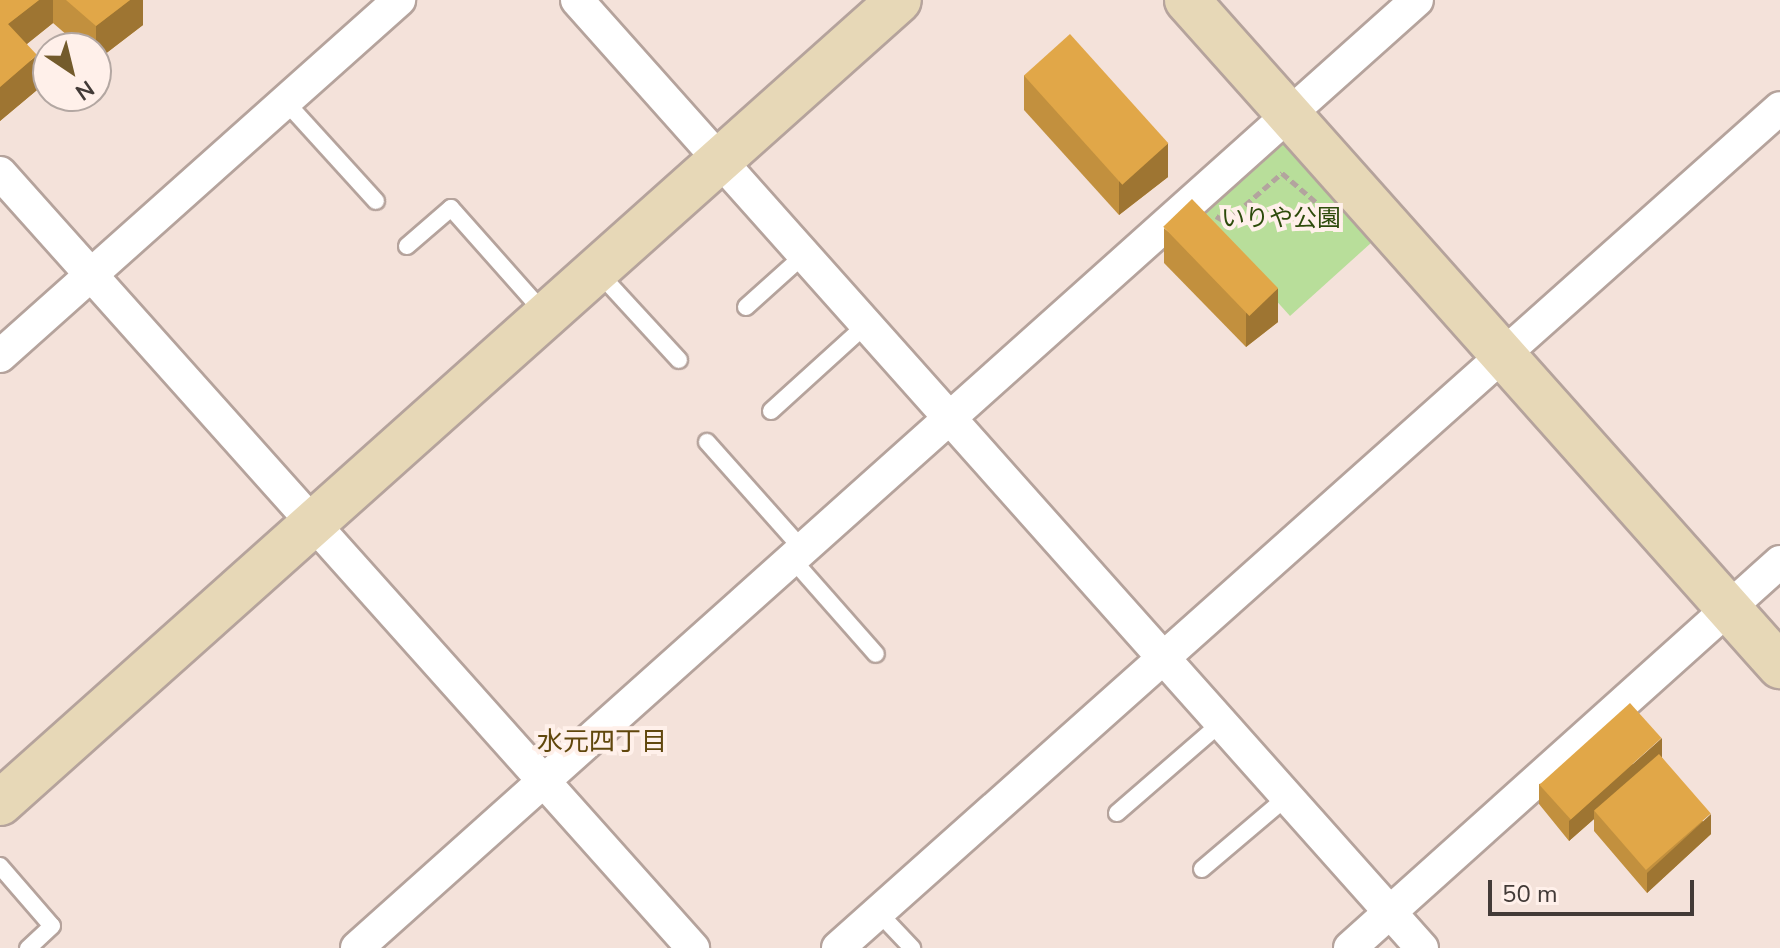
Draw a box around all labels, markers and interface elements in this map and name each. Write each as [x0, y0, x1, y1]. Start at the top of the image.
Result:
north arrow [32, 32, 112, 112]
text: N [69, 73, 100, 107]
park label: いりや公園 [1221, 205, 1341, 233]
district label: 水元四丁目 [537, 726, 667, 758]
scale bar [1492, 864, 1698, 914]
text: 50 m [1502, 878, 1558, 910]

